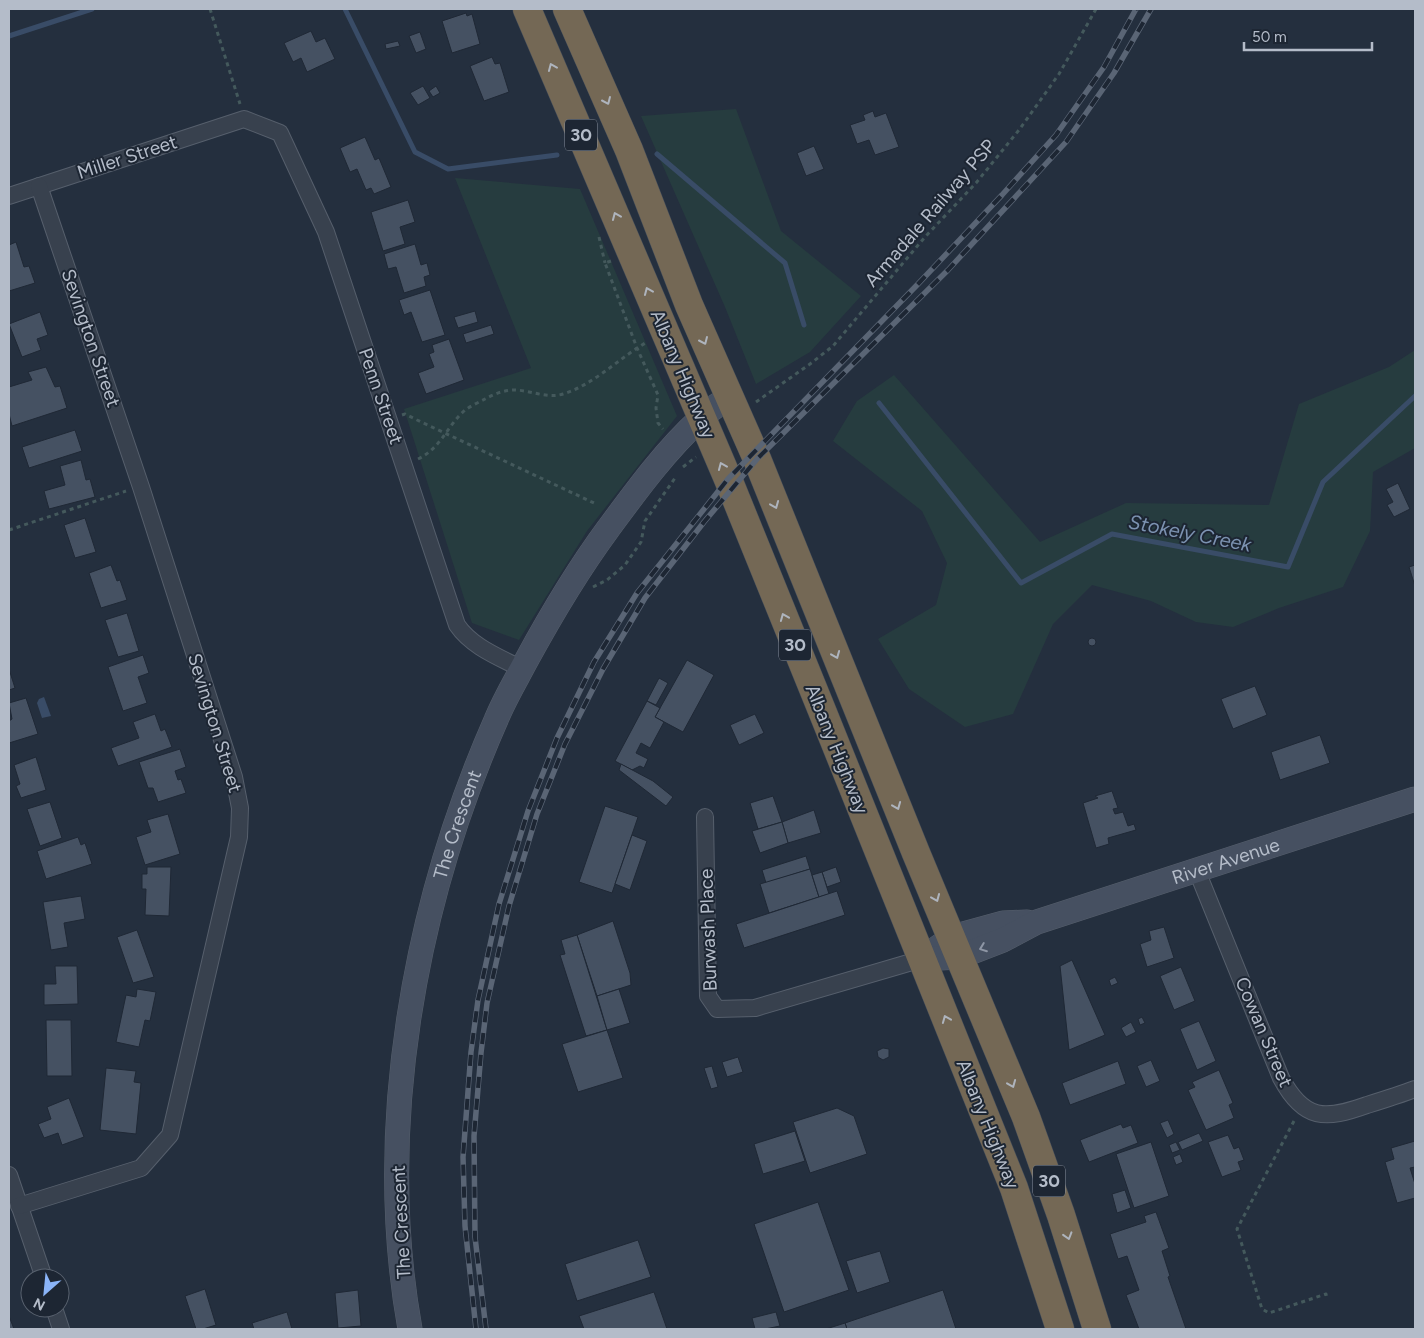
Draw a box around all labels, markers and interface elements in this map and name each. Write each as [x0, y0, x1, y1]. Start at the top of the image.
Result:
scale bar [1244, 20, 1372, 52]
text: 50 m [1252, 28, 1287, 46]
one-way arrow [547, 63, 558, 72]
one-way arrow [601, 96, 612, 105]
road number: 30 [565, 120, 597, 150]
street label: Miller Street [74, 130, 180, 184]
street label: Armadale Railway PSP [860, 135, 1000, 291]
one-way arrow [612, 212, 623, 221]
street label: Sevington Street [57, 266, 125, 410]
one-way arrow [644, 288, 654, 296]
street label: Albany Highway [646, 306, 720, 442]
one-way arrow [698, 336, 709, 345]
street label: Penn Street [354, 345, 408, 447]
one-way arrow [718, 462, 729, 471]
one-way arrow [769, 500, 779, 509]
water label: Stokely Creek [1126, 509, 1255, 557]
one-way arrow [779, 613, 790, 622]
road number: 30 [779, 630, 811, 660]
one-way arrow [829, 650, 840, 659]
street label: Sevington Street [183, 651, 247, 795]
street label: Albany Highway [801, 681, 873, 817]
street label: The Crescent [428, 766, 486, 882]
one-way arrow [891, 801, 901, 810]
street label: River Avenue [1169, 832, 1282, 889]
street label: Burwash Place [694, 868, 722, 992]
one-way arrow [929, 893, 940, 902]
one-way arrow [979, 942, 988, 952]
street label: Cowan Street [1230, 974, 1298, 1090]
one-way arrow [941, 1015, 951, 1023]
street label: Albany Highway [952, 1056, 1024, 1192]
one-way arrow [1006, 1079, 1016, 1088]
street label: The Crescent [387, 1164, 415, 1280]
road number: 30 [1033, 1166, 1065, 1196]
one-way arrow [1062, 1232, 1072, 1240]
north arrow [20, 1268, 70, 1318]
text: N [31, 1294, 48, 1314]

